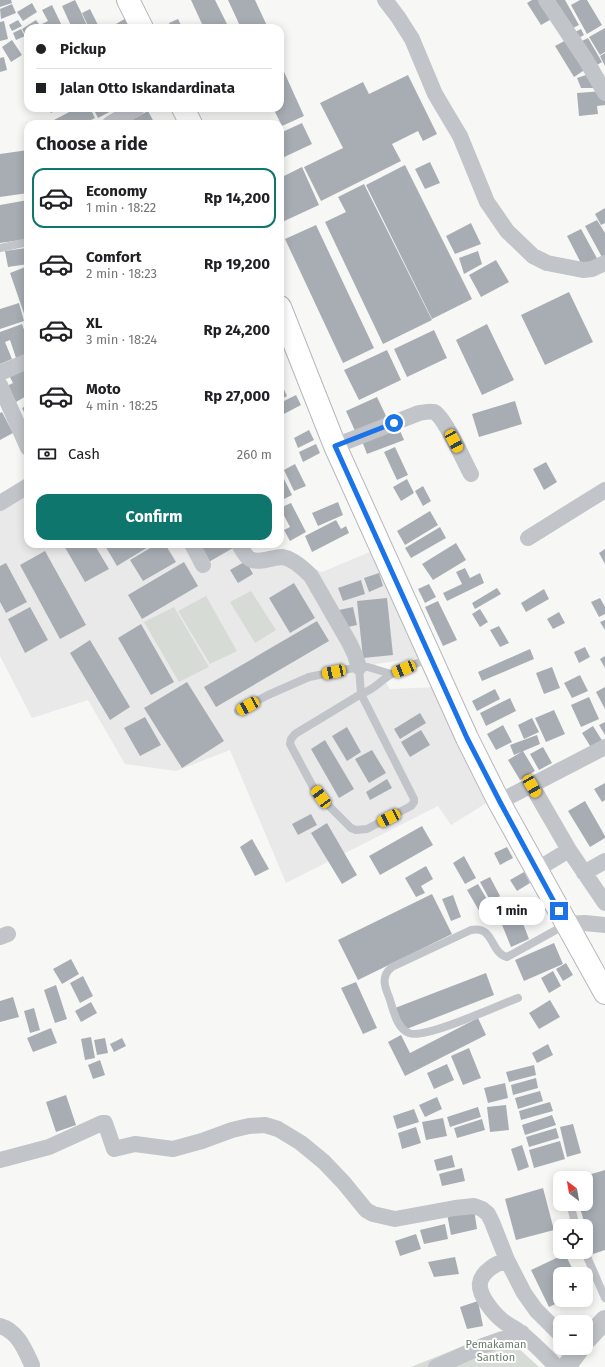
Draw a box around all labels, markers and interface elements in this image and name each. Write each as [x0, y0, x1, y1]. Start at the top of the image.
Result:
text: Pickup [60, 40, 106, 58]
text: Jalan Otto Iskandardinata [60, 79, 235, 97]
text: Choose a ride [36, 133, 148, 155]
icon: car [38, 180, 74, 216]
text: Economy [86, 182, 147, 200]
text: Rp 14,200 [204, 189, 270, 207]
text: 1 min · 18:22 [86, 200, 156, 215]
icon: car [38, 246, 74, 282]
text: Comfort [86, 248, 142, 266]
text: Rp 19,200 [204, 255, 270, 273]
text: 2 min · 18:23 [86, 266, 157, 281]
icon: car [38, 312, 74, 348]
text: XL [86, 314, 102, 332]
text: Rp 24,200 [204, 321, 270, 339]
text: 3 min · 18:24 [86, 332, 157, 347]
icon: car [38, 378, 74, 414]
text: Moto [86, 380, 121, 398]
text: Rp 27,000 [204, 387, 270, 405]
text: 4 min · 18:25 [86, 398, 158, 413]
route start [385, 414, 403, 432]
car [443, 428, 465, 454]
icon: cash [36, 443, 58, 465]
text: Cash [68, 445, 100, 463]
text: 260 m [237, 447, 272, 462]
button: Confirm [36, 494, 272, 540]
car [391, 659, 417, 679]
car [321, 664, 347, 680]
car [235, 695, 261, 717]
car [521, 773, 543, 799]
car [309, 784, 333, 810]
car [376, 807, 402, 829]
callout: 1 min [479, 897, 545, 925]
route end [550, 902, 568, 920]
text: 1 min [496, 903, 528, 918]
north arrow [553, 1171, 593, 1211]
map controls [553, 1171, 593, 1355]
button: locate [553, 1219, 593, 1259]
button: + [553, 1267, 593, 1307]
button: − [553, 1315, 593, 1355]
park label: Pemakaman Santion [466, 1338, 526, 1364]

